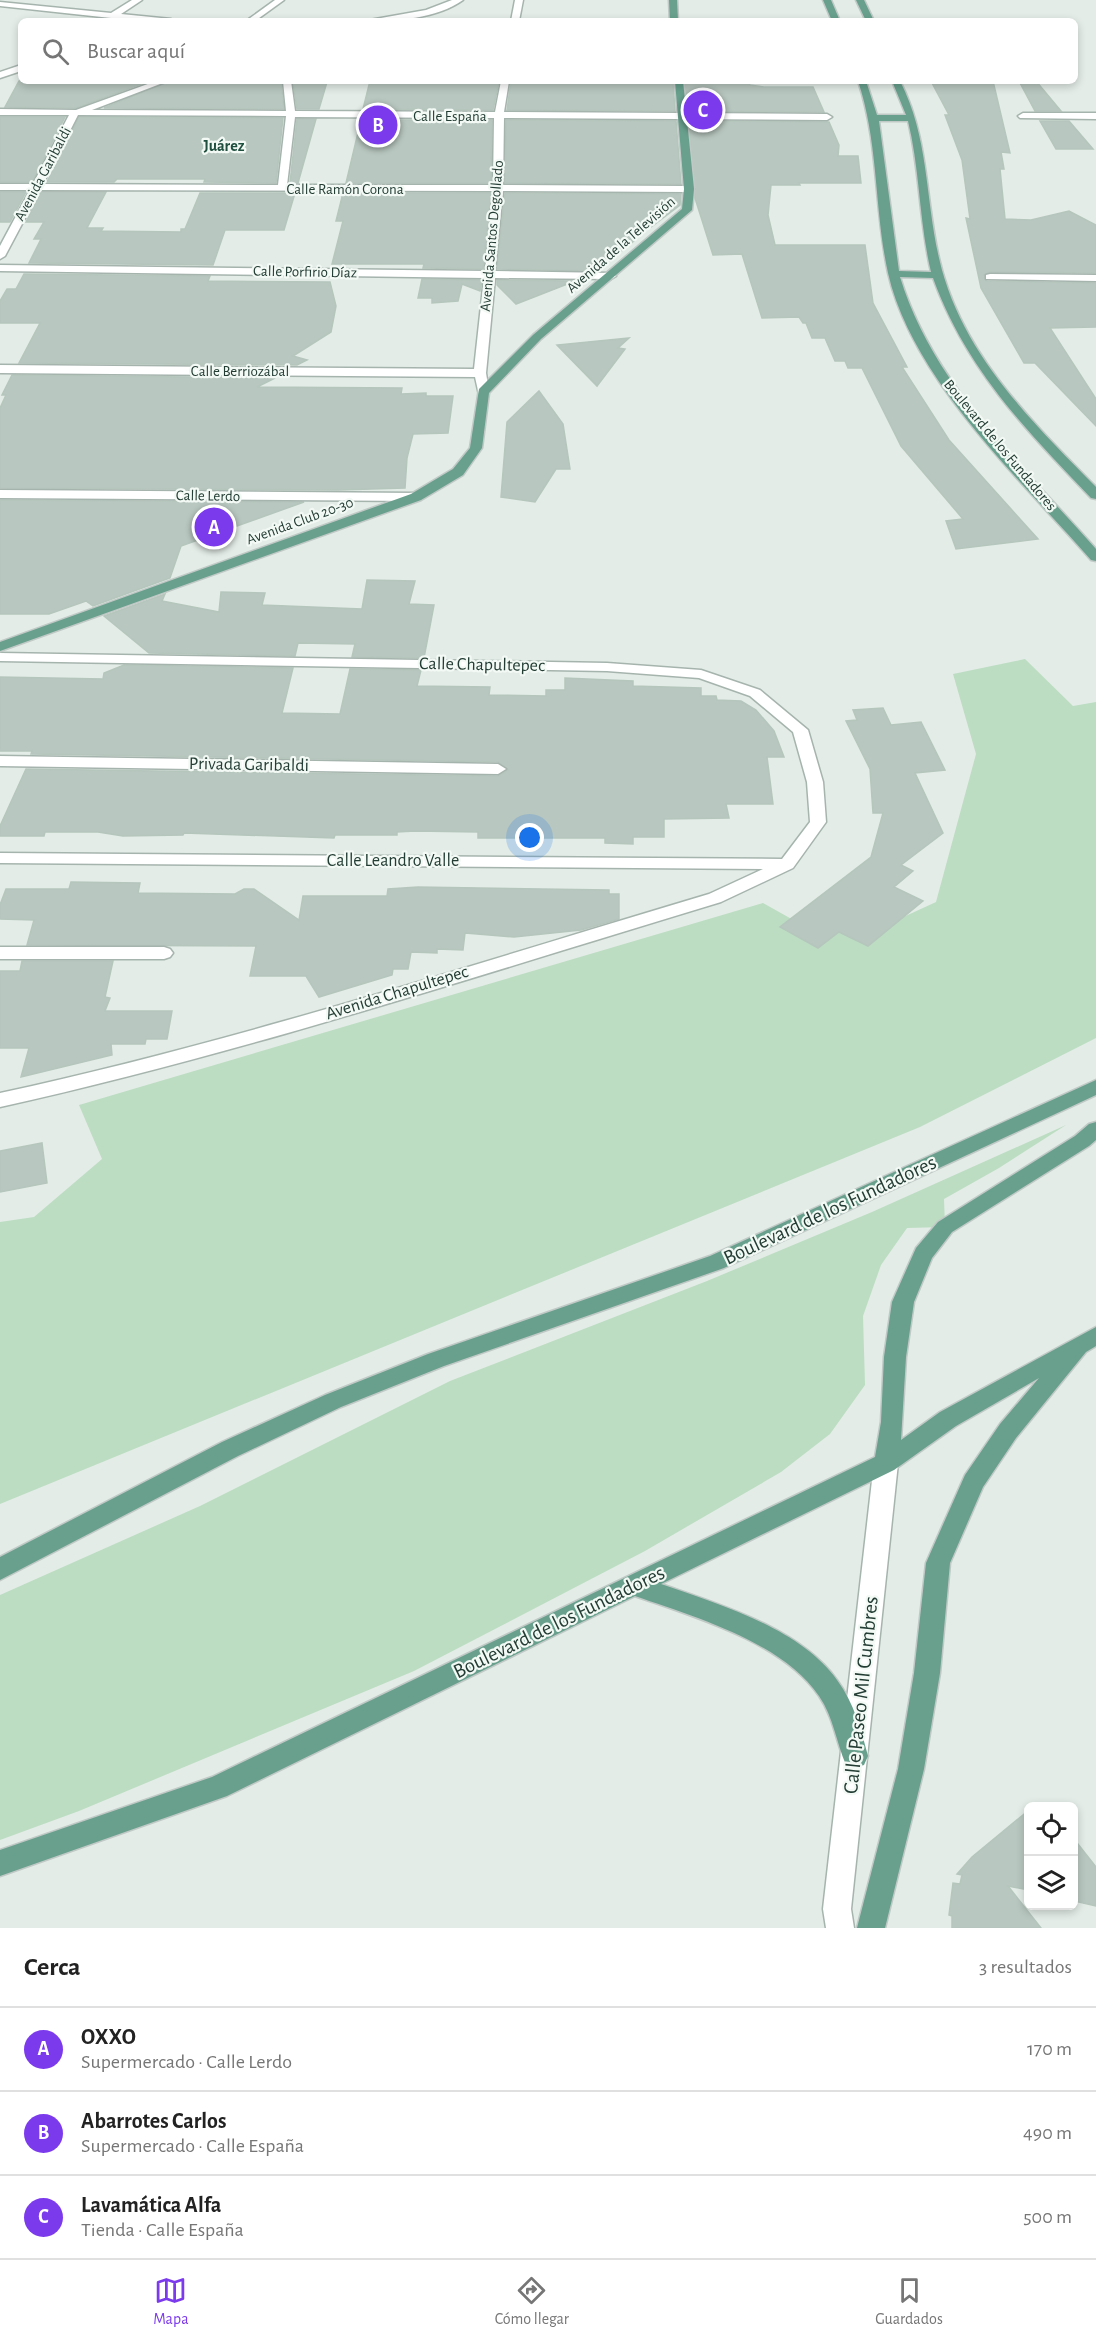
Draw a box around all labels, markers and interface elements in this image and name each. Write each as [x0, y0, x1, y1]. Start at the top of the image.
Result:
search box [18, 18, 1078, 84]
icon: search [39, 35, 72, 68]
text: Buscar aquí [87, 40, 185, 62]
pin: C [684, 88, 722, 132]
pin: B [358, 102, 398, 148]
street label: Calle España [413, 109, 487, 124]
street label: Avenida Garibaldi [12, 125, 74, 223]
district label: Juárez [203, 138, 245, 154]
street label: Avenida Santos Degollado [478, 160, 506, 312]
street label: Calle Ramón Corona [286, 182, 404, 197]
street label: Avenida de la Televisión [564, 194, 678, 296]
street label: Calle Porfirio Díaz [253, 264, 357, 280]
street label: Calle Berriozábal [191, 364, 289, 379]
street label: Boulevard de los Fundadores [941, 377, 1059, 513]
street label: Calle Lerdo [176, 488, 240, 504]
street label: Avenida Club 20-30 [244, 495, 356, 547]
pin: A [194, 504, 234, 550]
street label: Calle Chapultepec [419, 655, 545, 675]
street label: Privada Garibaldi [189, 755, 309, 775]
your location [515, 823, 544, 852]
street label: Calle Leandro Valle [327, 852, 459, 870]
street label: Avenida Chapultepec [324, 963, 470, 1023]
street label: Boulevard de los Fundadores [720, 1151, 940, 1269]
street label: Boulevard de los Fundadores [450, 1562, 668, 1682]
street label: Calle Paseo Mil Cumbres [840, 1595, 882, 1795]
map controls [1024, 1802, 1078, 1910]
button: locate [1024, 1802, 1078, 1856]
button: layers [1024, 1856, 1078, 1910]
text: Cerca [24, 1954, 81, 1980]
text: 3 resultados [979, 1957, 1072, 1977]
text: OXXO [81, 2026, 136, 2048]
text: A [38, 2039, 50, 2059]
text: 170 m [1027, 2039, 1072, 2059]
text: Supermercado · Calle Lerdo [81, 2052, 292, 2072]
text: Abarrotes Carlos [81, 2110, 226, 2132]
text: B [38, 2123, 49, 2143]
text: 490 m [1023, 2123, 1072, 2143]
text: Supermercado · Calle España [81, 2136, 304, 2156]
text: Lavamática Alfa [81, 2194, 221, 2216]
text: C [38, 2207, 49, 2227]
text: 500 m [1023, 2207, 1072, 2227]
text: Tienda · Calle España [81, 2220, 244, 2240]
tab: Mapa [153, 2274, 189, 2329]
tab: Cómo llegar [495, 2274, 569, 2329]
tab: Guardados [875, 2274, 943, 2329]

